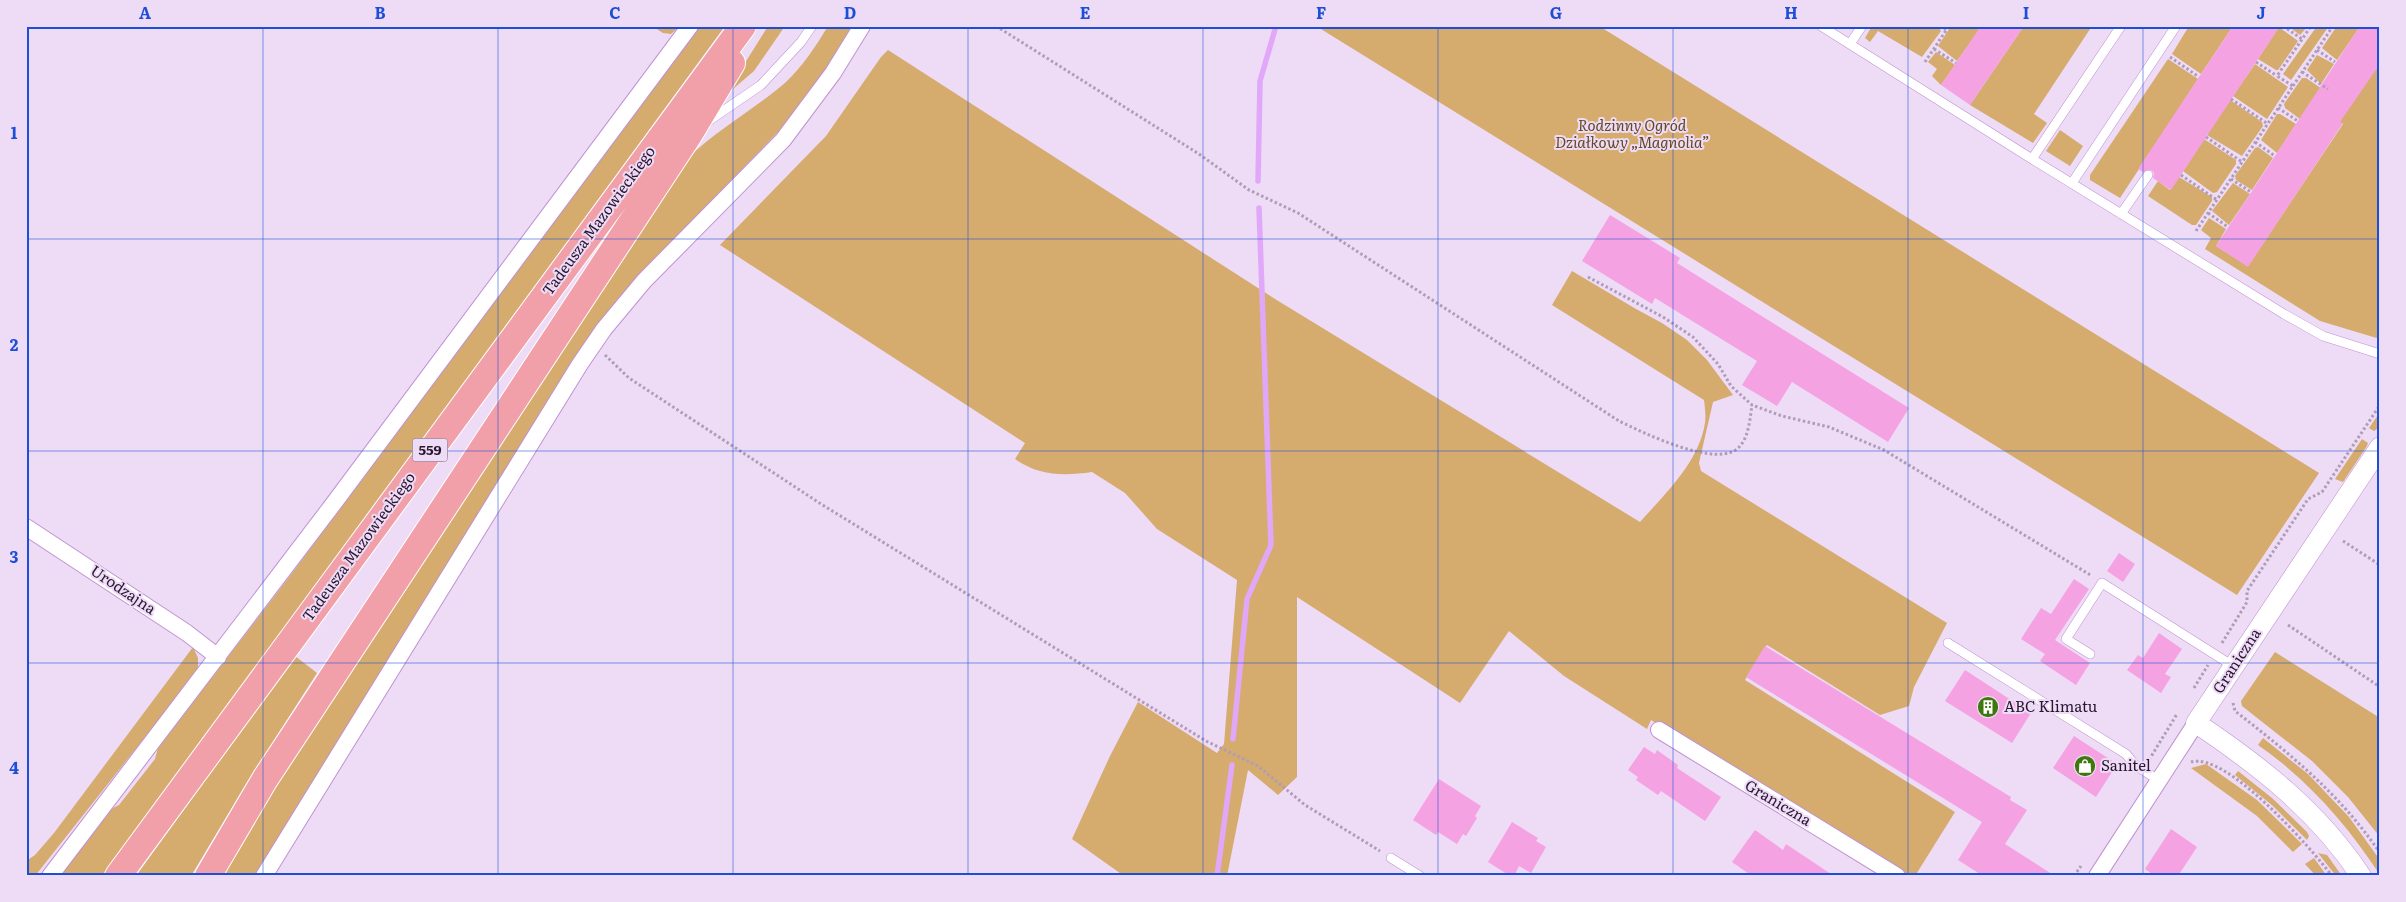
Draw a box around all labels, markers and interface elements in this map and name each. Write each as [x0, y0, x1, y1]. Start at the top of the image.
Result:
text: A [139, 0, 151, 24]
text: B [374, 0, 386, 24]
text: C [609, 0, 621, 24]
text: D [844, 0, 856, 24]
text: E [1080, 0, 1091, 24]
text: F [1316, 0, 1326, 24]
text: G [1550, 0, 1562, 24]
text: H [1784, 0, 1798, 24]
text: I [2023, 0, 2029, 24]
text: J [2256, 0, 2266, 24]
park label: Rodzinny Ogród Działkowy „Magnolia” [1555, 113, 1709, 153]
text: 1 [11, 120, 18, 144]
street label: Tadeusza Mazowieckiego [536, 140, 660, 300]
text: 2 [10, 332, 19, 356]
road number: 559 [412, 438, 448, 462]
street label: Tadeusza Mazowieckiego [296, 466, 420, 626]
text: 3 [10, 544, 19, 568]
street label: Urodzajna [86, 558, 162, 620]
street label: Graniczna [2206, 622, 2266, 697]
place label: ABC Klimatu [2004, 694, 2098, 717]
building icon: ABC Klimatu [1976, 695, 2000, 719]
place label: Sanitel [2101, 753, 2151, 776]
shop icon: Sanitel [2073, 754, 2097, 778]
text: 4 [9, 755, 19, 779]
street label: Graniczna [1741, 773, 1817, 831]

